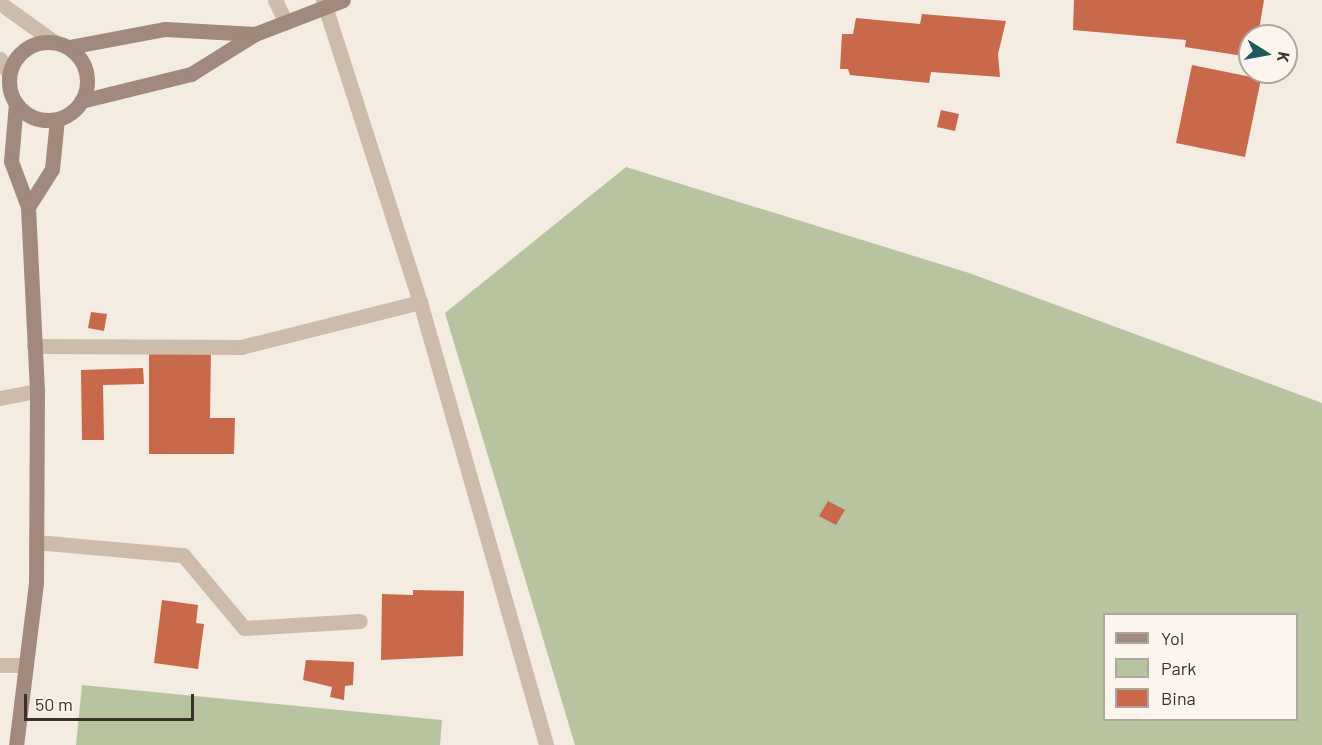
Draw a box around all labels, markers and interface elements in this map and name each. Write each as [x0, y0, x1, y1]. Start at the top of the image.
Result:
north arrow [1238, 24, 1298, 84]
text: K [1274, 50, 1294, 64]
legend [1103, 613, 1298, 721]
text: Yol [1161, 627, 1184, 649]
text: Park [1161, 657, 1196, 679]
scale bar [27, 682, 196, 720]
text: Bina [1161, 687, 1196, 709]
text: 50 m [35, 693, 73, 715]

